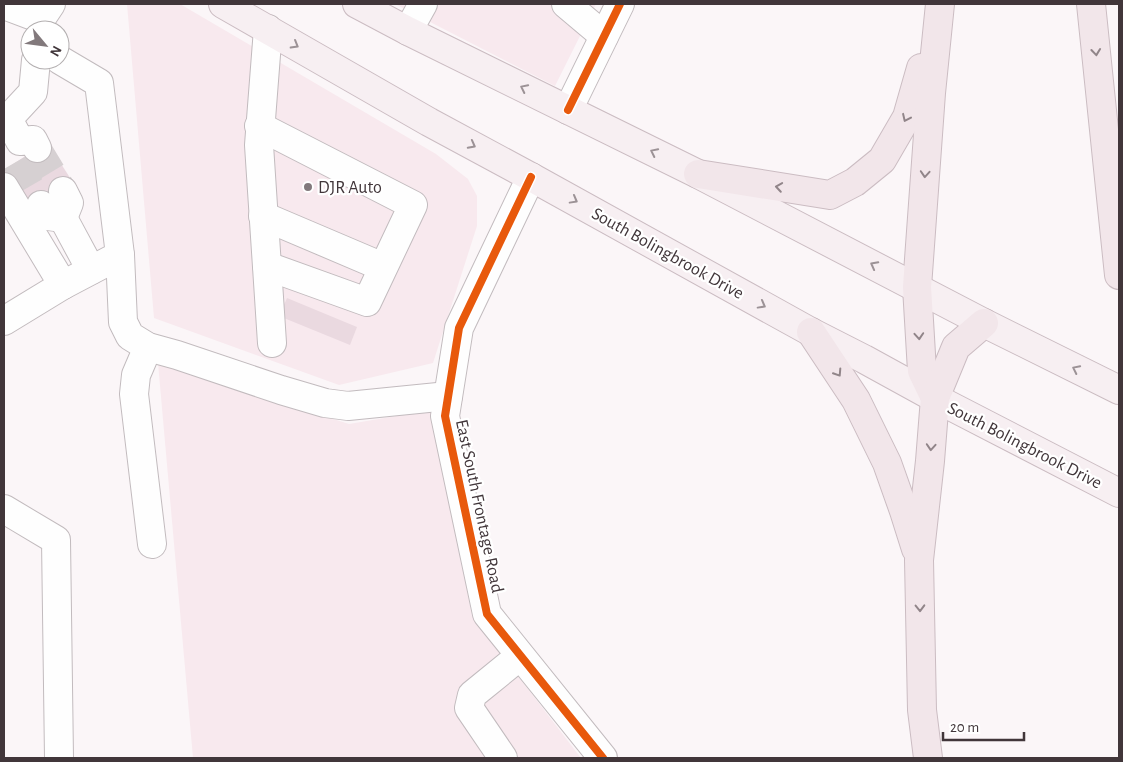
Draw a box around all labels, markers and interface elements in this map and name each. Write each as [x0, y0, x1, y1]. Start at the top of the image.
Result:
north arrow [20, 20, 70, 70]
one-way arrow [290, 39, 299, 49]
text: N [47, 43, 64, 58]
one-way arrow [1090, 49, 1101, 57]
one-way arrow [520, 84, 529, 94]
one-way arrow [901, 113, 912, 122]
one-way arrow [467, 139, 476, 149]
one-way arrow [650, 148, 659, 158]
one-way arrow [920, 171, 931, 179]
place label: DJR Auto [318, 179, 382, 197]
marker: DJR Auto [302, 181, 314, 193]
one-way arrow [775, 182, 783, 192]
one-way arrow [569, 194, 578, 204]
street label: South Bolingbrook Drive [589, 205, 746, 303]
one-way arrow [870, 261, 879, 271]
one-way arrow [757, 298, 766, 308]
one-way arrow [914, 332, 925, 340]
one-way arrow [1072, 365, 1081, 375]
one-way arrow [832, 367, 841, 376]
street label: South Bolingbrook Drive [944, 399, 1105, 493]
street label: East South Frontage Road [452, 418, 506, 595]
one-way arrow [926, 443, 937, 451]
one-way arrow [915, 605, 925, 613]
scale bar [943, 710, 1024, 742]
text: 20 m [950, 720, 979, 735]

